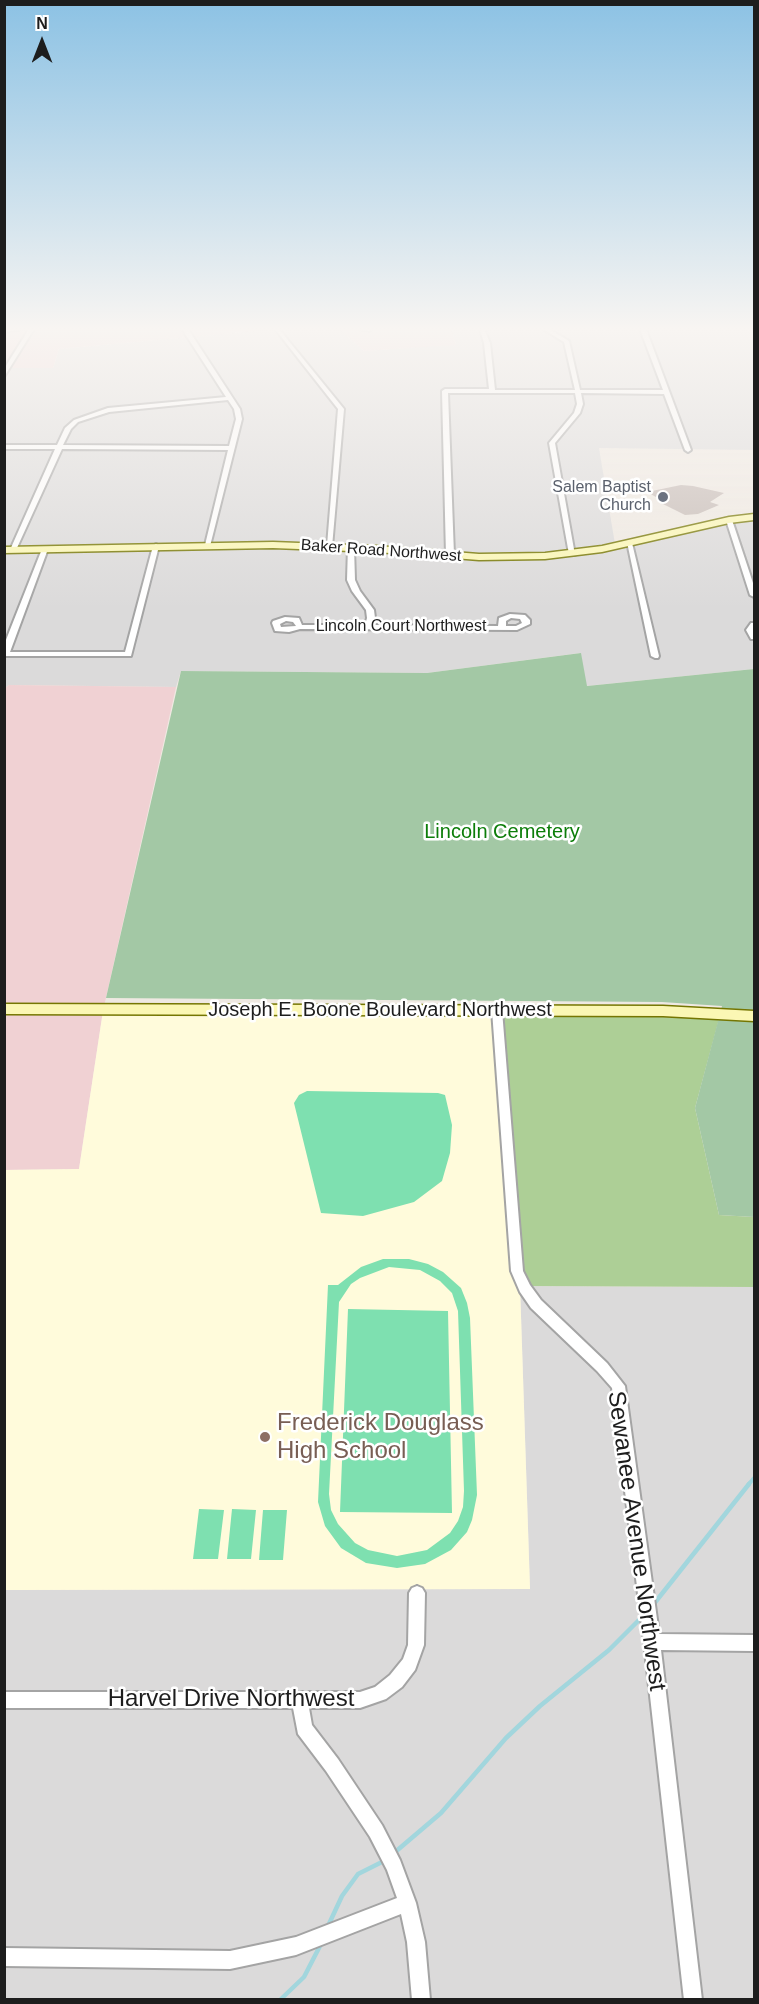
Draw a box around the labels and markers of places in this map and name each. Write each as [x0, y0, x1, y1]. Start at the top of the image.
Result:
place label: Salem Baptist Church [552, 478, 651, 516]
marker: Salem Baptist Church [656, 490, 670, 504]
place label: Frederick Douglass High School [277, 1409, 484, 1465]
marker: Frederick Douglass High School [258, 1430, 272, 1444]

